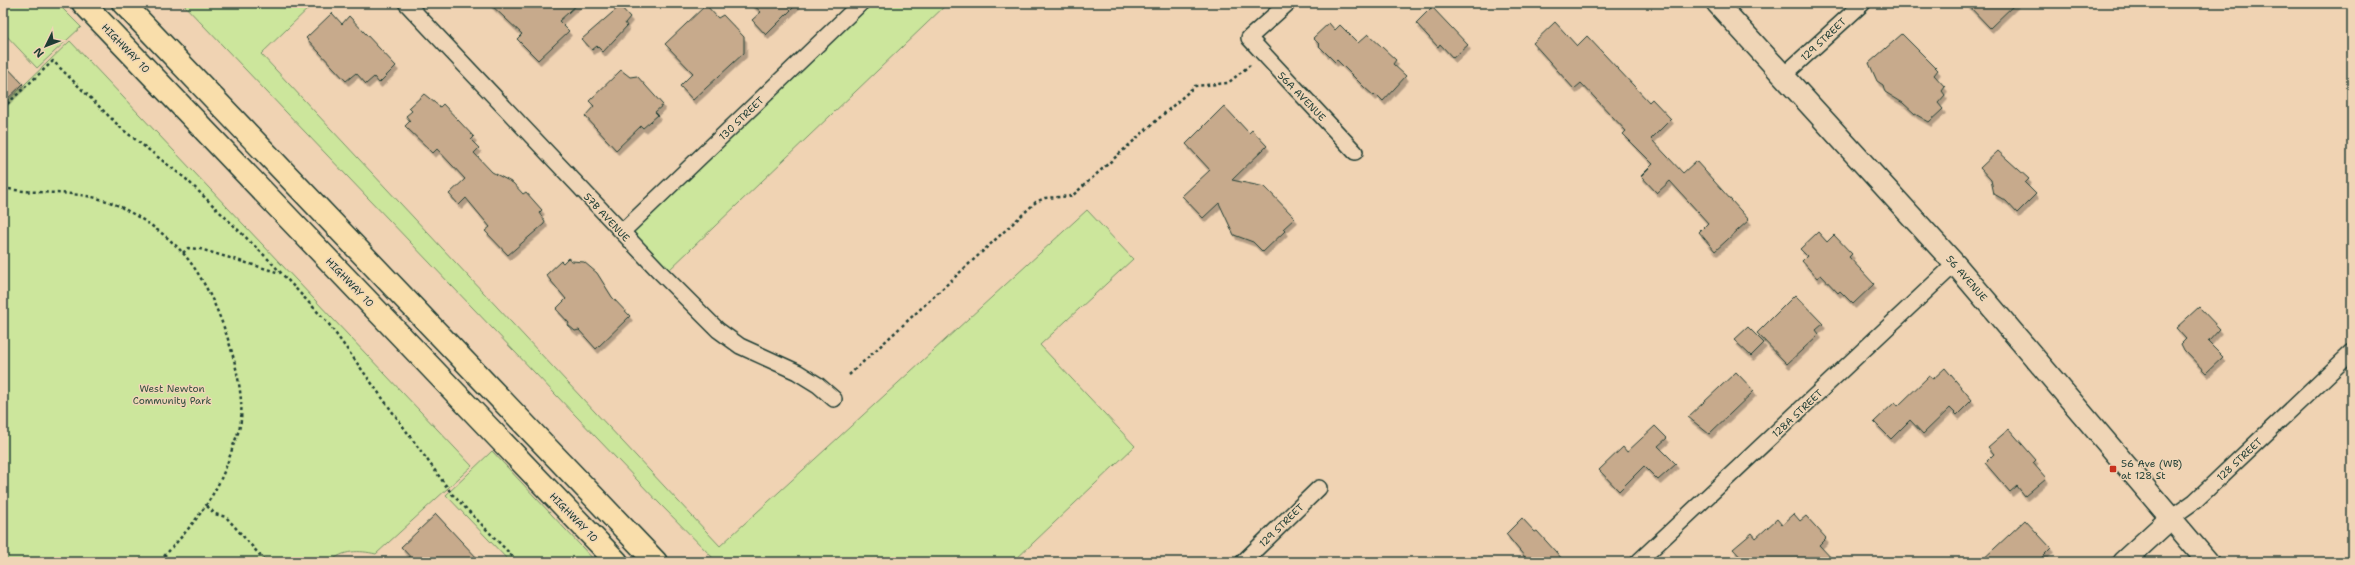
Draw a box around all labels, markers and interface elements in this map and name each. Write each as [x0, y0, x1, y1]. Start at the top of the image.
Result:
street label: 129 STREET [1798, 15, 1849, 64]
street label: HIGHWAY 10 [99, 21, 152, 76]
north arrow [26, 26, 66, 66]
text: N [30, 44, 48, 61]
street label: 56A AVENUE [1275, 69, 1328, 124]
street label: 130 STREET [716, 94, 767, 143]
street label: 57B AVENUE [581, 190, 633, 245]
street label: 56 AVENUE [1943, 253, 1990, 304]
street label: HIGHWAY 10 [323, 255, 376, 310]
park label: West Newton Community Park [133, 382, 211, 407]
street label: 128A STREET [1769, 387, 1825, 440]
street label: 128 STREET [2214, 435, 2265, 484]
place label: 56 Ave (WB) at 128 St [2121, 457, 2182, 482]
marker: 56 Ave (WB) at 128 St [2108, 464, 2118, 474]
street label: HIGHWAY 10 [547, 490, 600, 545]
street label: 129 STREET [1256, 501, 1306, 550]

